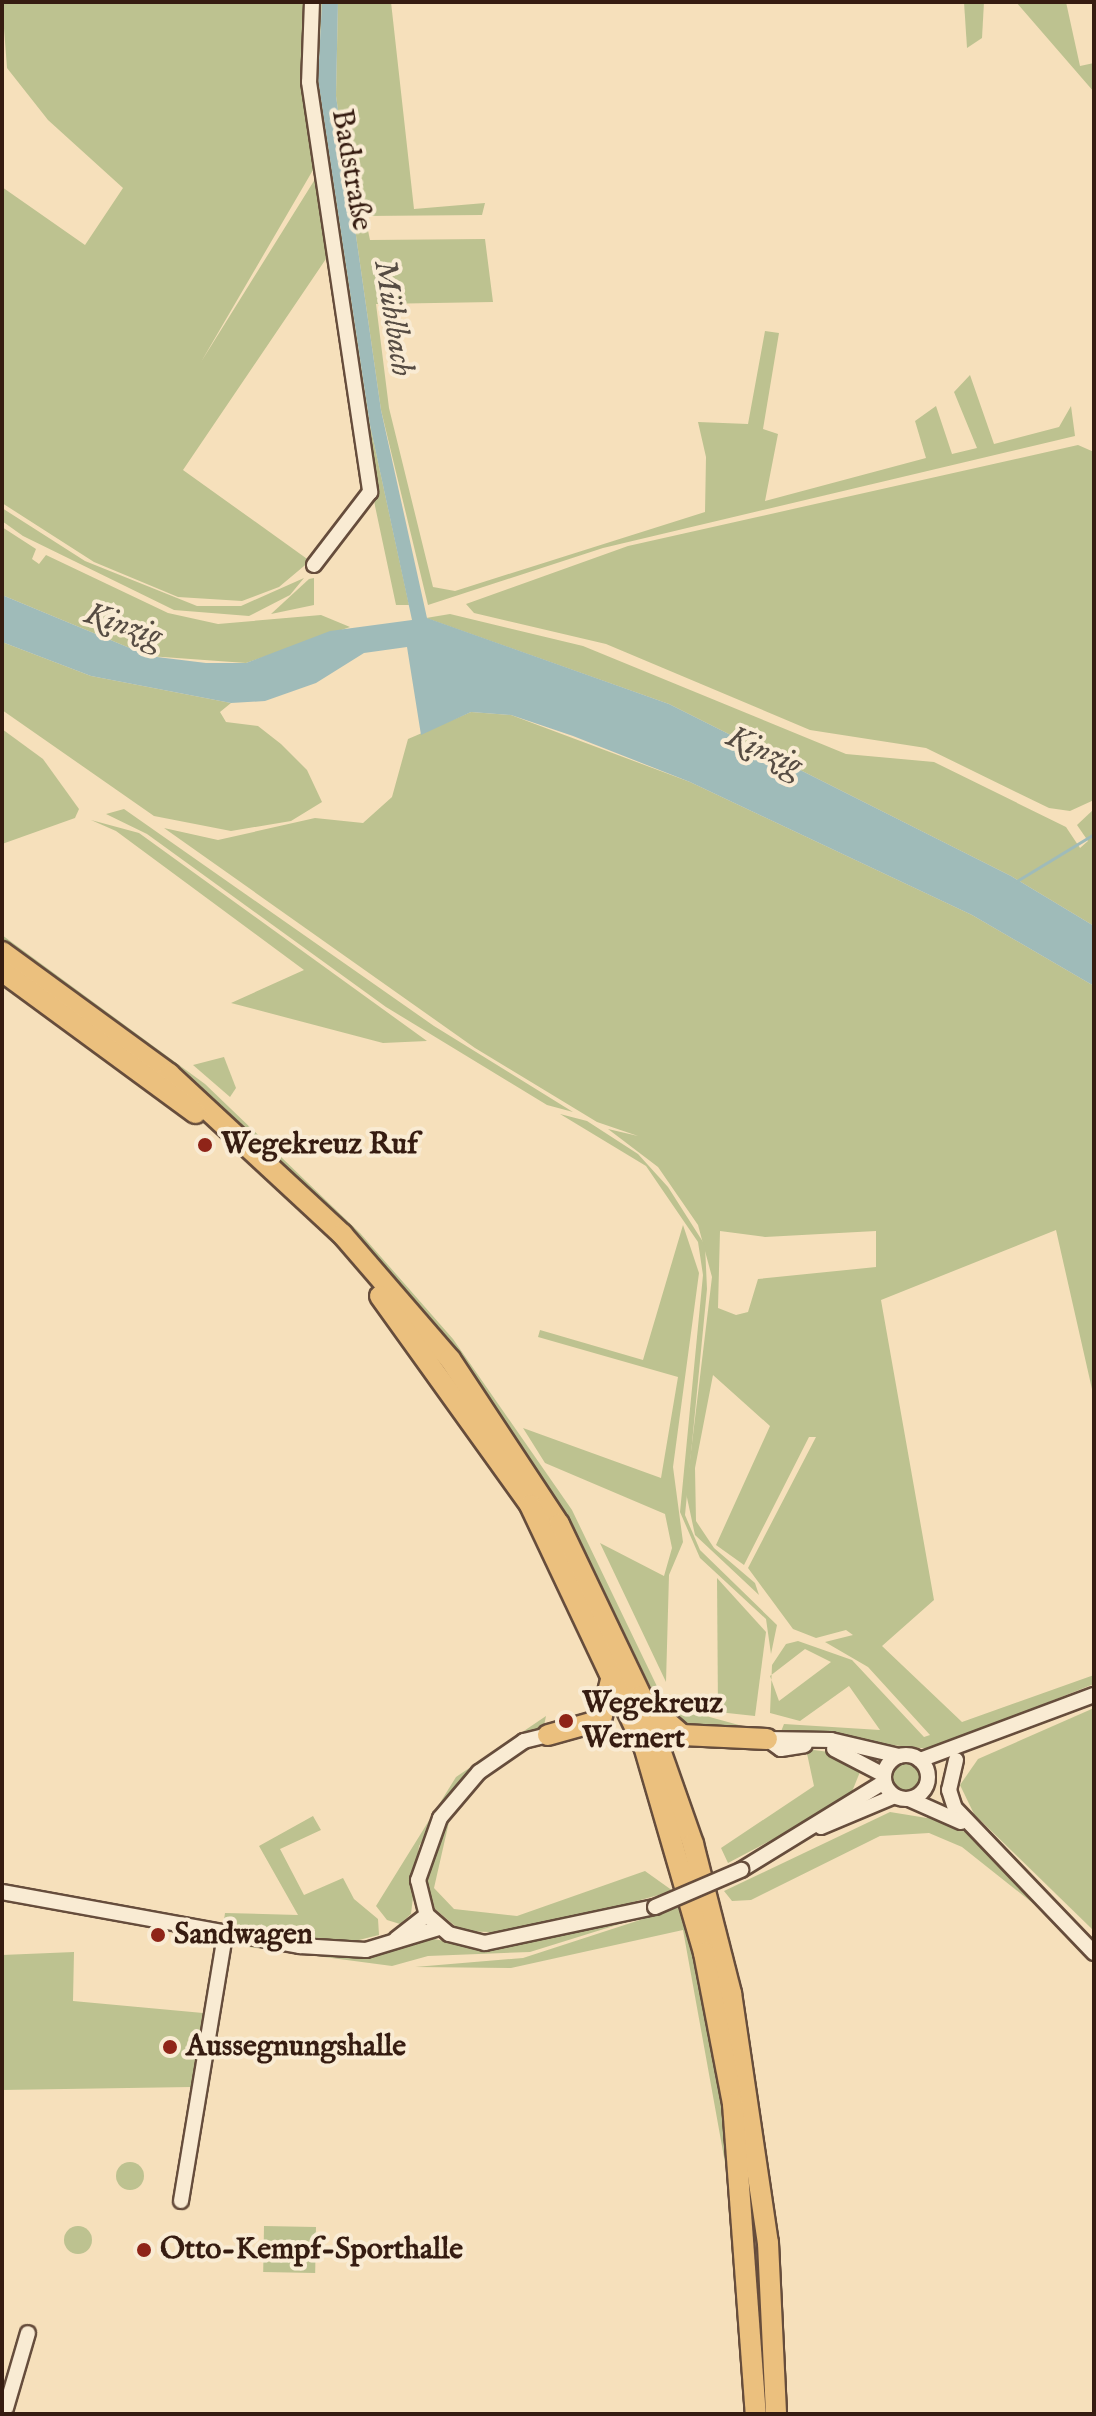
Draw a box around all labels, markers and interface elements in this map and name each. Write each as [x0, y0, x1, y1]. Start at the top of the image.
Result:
street label: Badstraße [323, 106, 379, 234]
water label: Mühlbach [364, 257, 420, 379]
water label: Kinzig [80, 596, 166, 656]
water label: Kinzig [720, 718, 808, 786]
place label: Wegekreuz Ruf [221, 1127, 418, 1163]
marker: Wegekreuz Ruf [196, 1136, 214, 1154]
place label: Wegekreuz Wernert [582, 1686, 723, 1756]
marker: Wegekreuz Wernert [557, 1712, 575, 1730]
place label: Sandwagen [174, 1917, 313, 1953]
marker: Sandwagen [149, 1926, 167, 1944]
place label: Aussegnungshalle [186, 2029, 406, 2065]
marker: Aussegnungshalle [161, 2038, 179, 2056]
place label: Otto-Kempf-Sporthalle [160, 2232, 463, 2268]
marker: Otto-Kempf-Sporthalle [135, 2241, 153, 2259]

